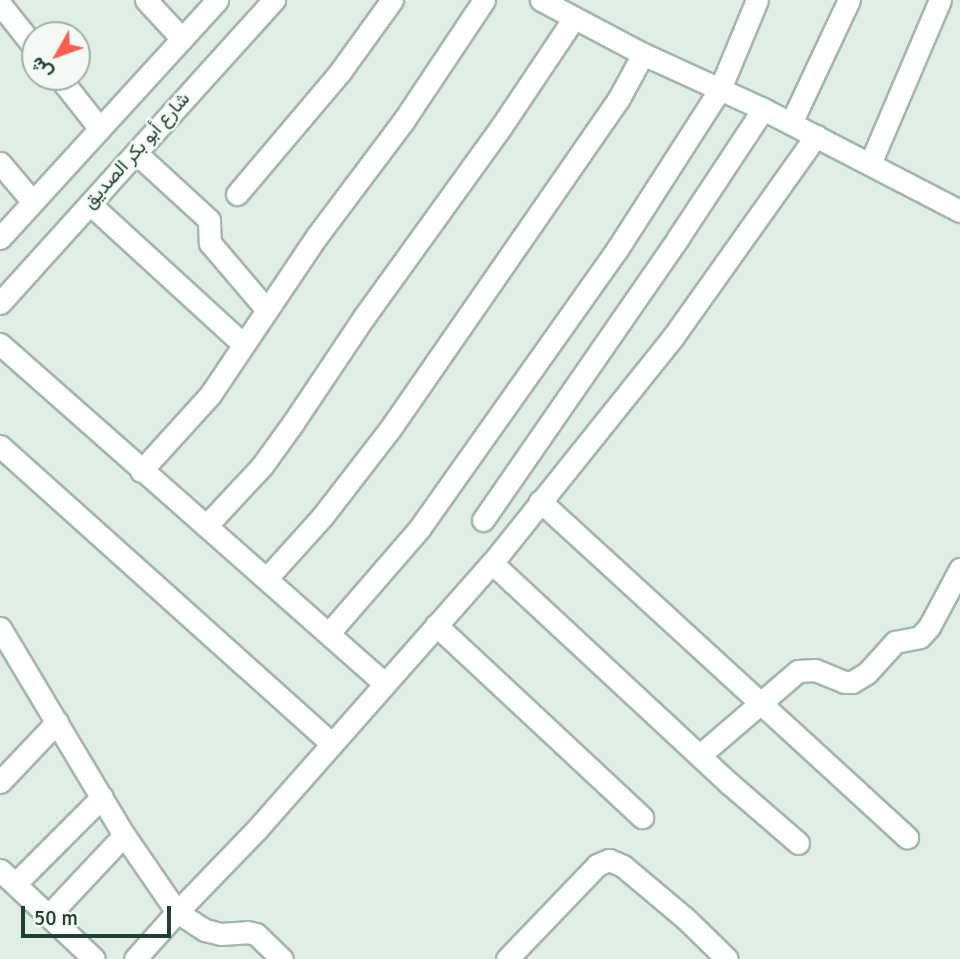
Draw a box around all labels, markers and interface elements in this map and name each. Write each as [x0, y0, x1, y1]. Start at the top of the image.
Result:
north arrow [21, 21, 91, 91]
text: ش [25, 52, 58, 85]
street label: شارع أبو بكر الصديق [79, 88, 195, 214]
scale bar [24, 892, 175, 936]
text: 50 m [34, 905, 78, 931]

